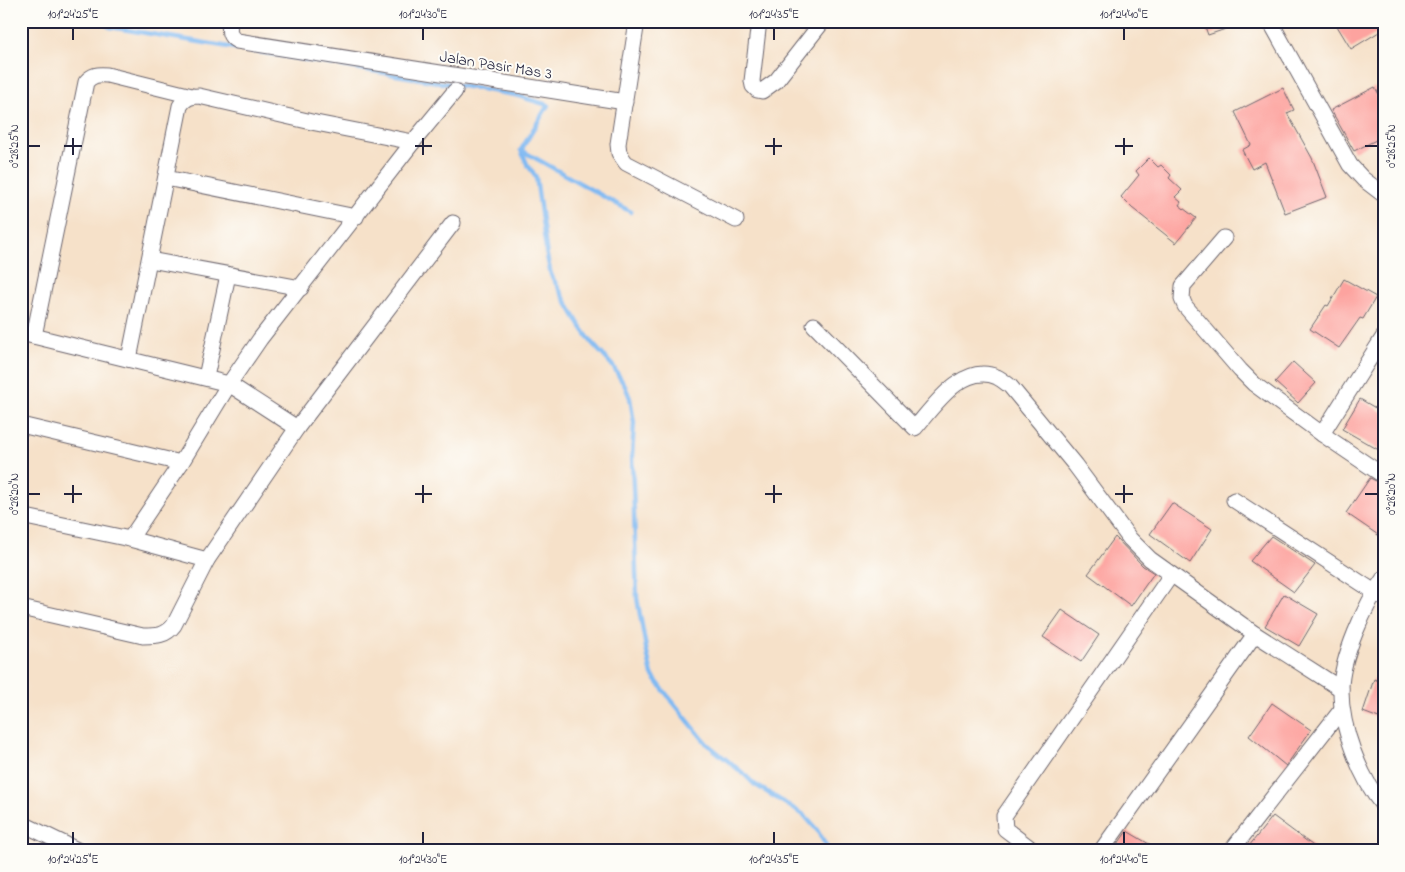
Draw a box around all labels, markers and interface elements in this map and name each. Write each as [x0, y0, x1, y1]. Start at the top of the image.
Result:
text: 101°24'25"E [47, 6, 99, 24]
text: 101°24'30"E [399, 6, 447, 24]
text: 101°24'35"E [749, 6, 799, 24]
text: 101°24'40"E [1100, 6, 1148, 24]
street label: Jalan Pasir Mas 3 [438, 45, 554, 87]
text: 0°28'25"N [6, 124, 24, 168]
text: 0°28'25"N [1383, 124, 1401, 168]
text: 0°28'20"N [6, 473, 24, 515]
text: 0°28'20"N [1383, 473, 1401, 515]
text: 101°24'25"E [47, 851, 99, 869]
text: 101°24'30"E [399, 851, 447, 869]
text: 101°24'35"E [749, 851, 799, 869]
text: 101°24'40"E [1100, 851, 1148, 869]

